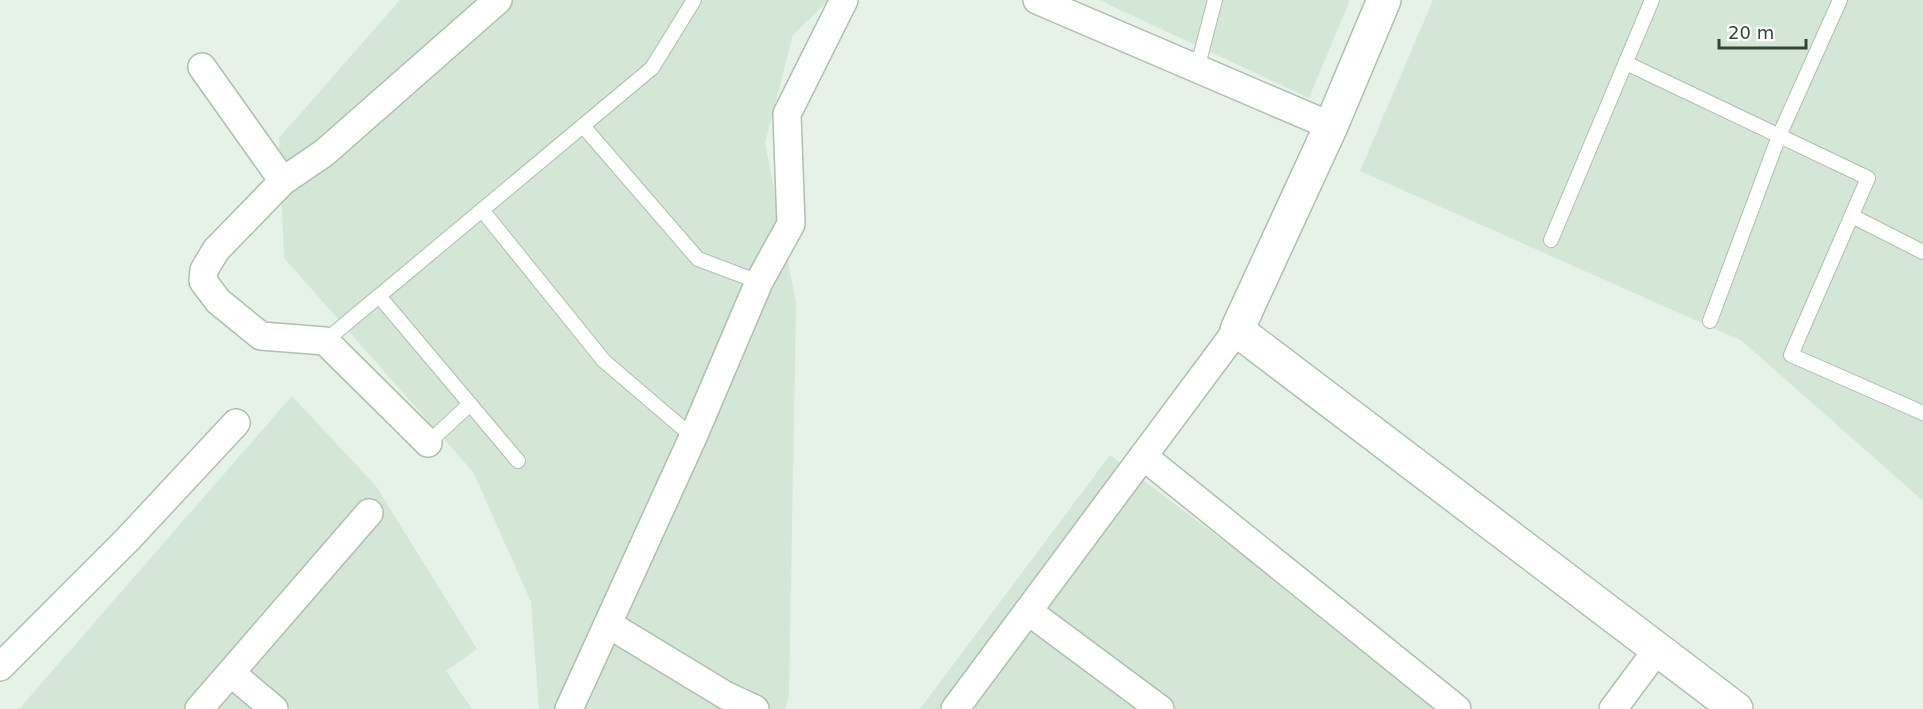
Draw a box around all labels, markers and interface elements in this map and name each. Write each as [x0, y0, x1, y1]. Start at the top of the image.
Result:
scale bar [1719, 12, 1806, 50]
text: 20 m [1728, 22, 1774, 43]

